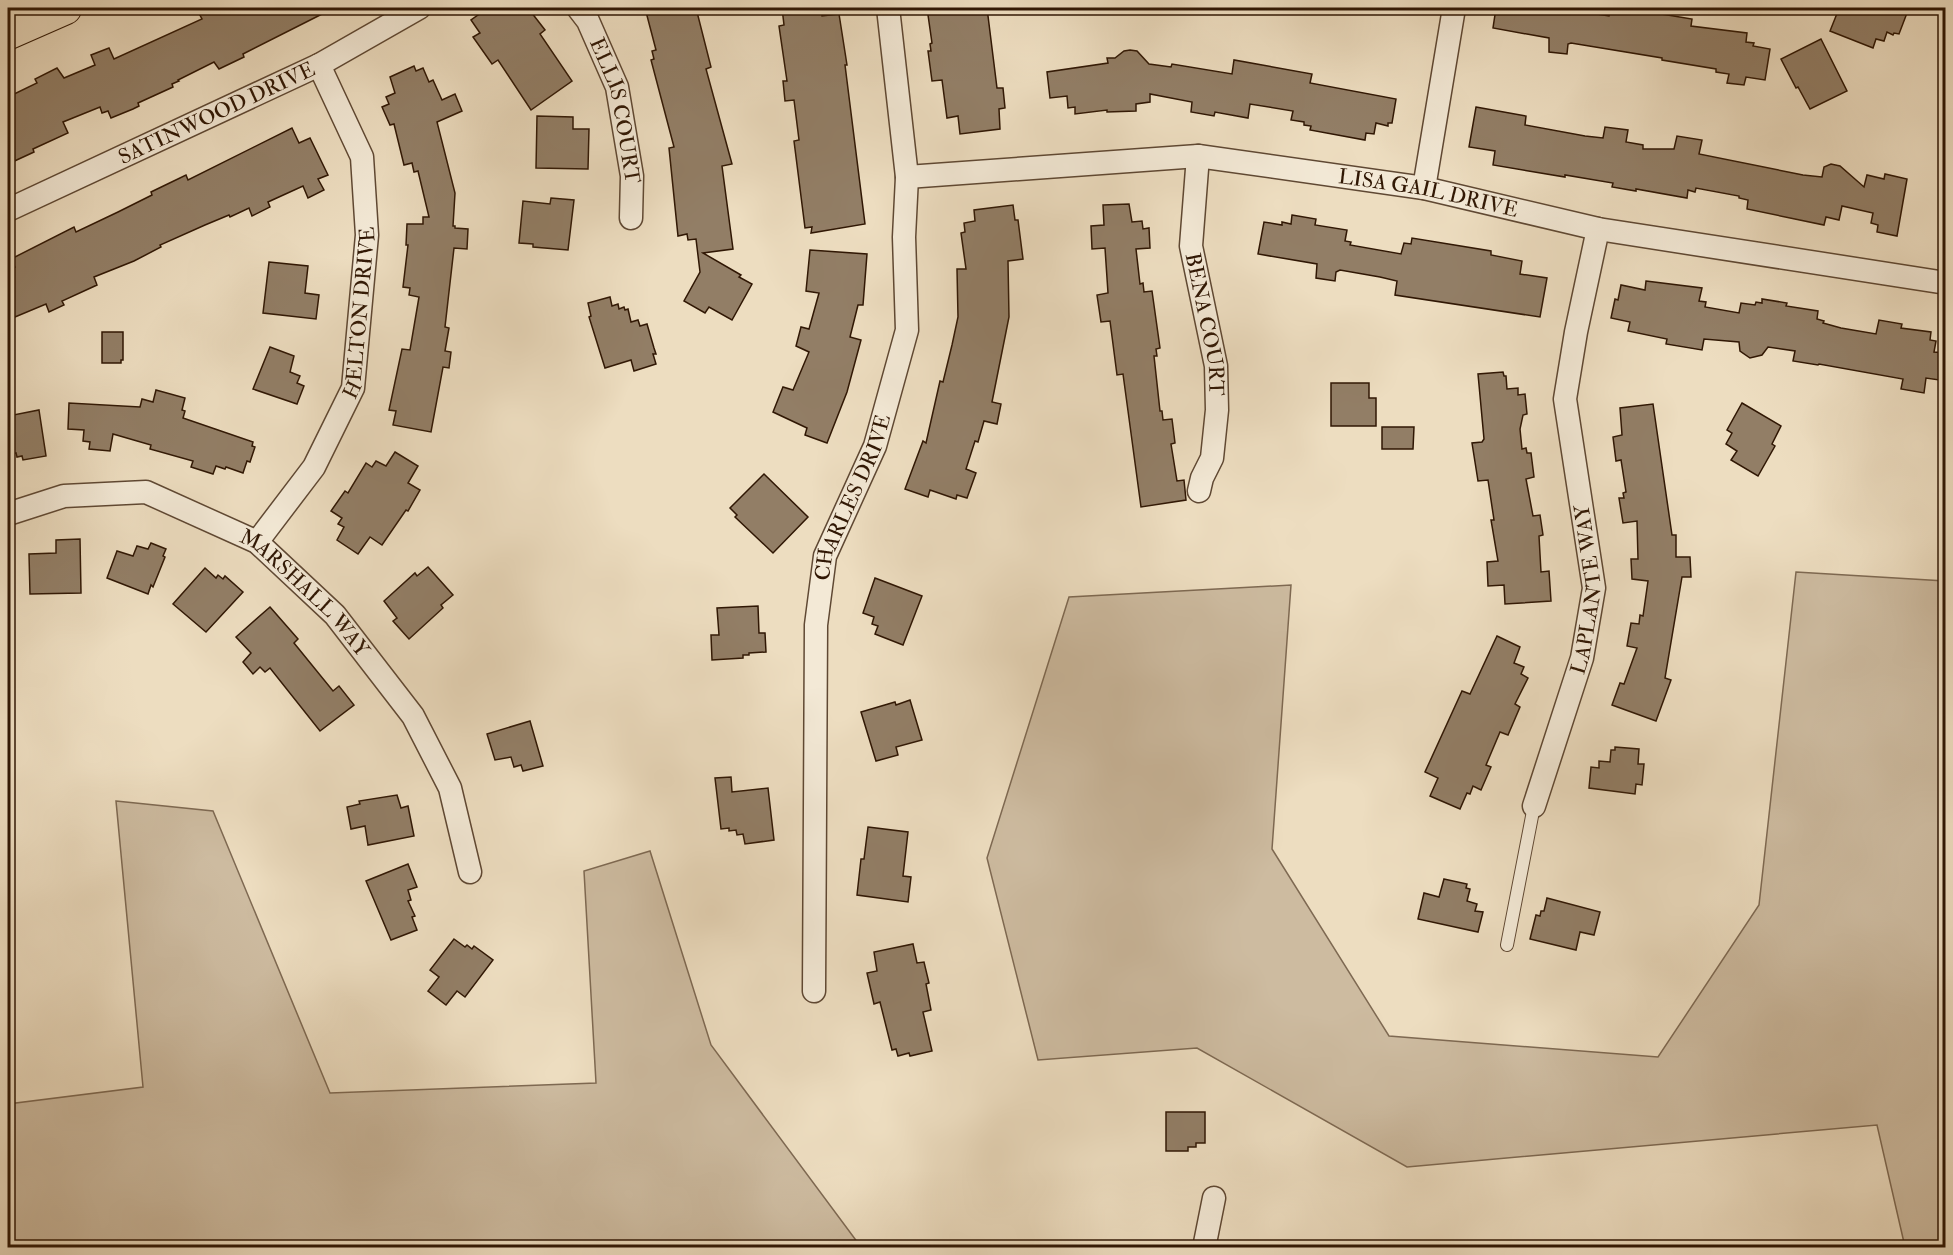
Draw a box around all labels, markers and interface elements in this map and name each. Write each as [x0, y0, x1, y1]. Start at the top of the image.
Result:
street label: ELLIS COURT [583, 34, 646, 186]
street label: SATINWOOD DRIVE [114, 56, 319, 171]
street label: LISA GAIL DRIVE [1337, 163, 1521, 224]
street label: HELTON DRIVE [337, 226, 381, 404]
street label: BENA COURT [1179, 250, 1230, 396]
street label: CHARLES DRIVE [809, 411, 897, 582]
street label: LAPLANTE WAY [1565, 502, 1608, 678]
street label: MARSHALL WAY [236, 523, 376, 663]

